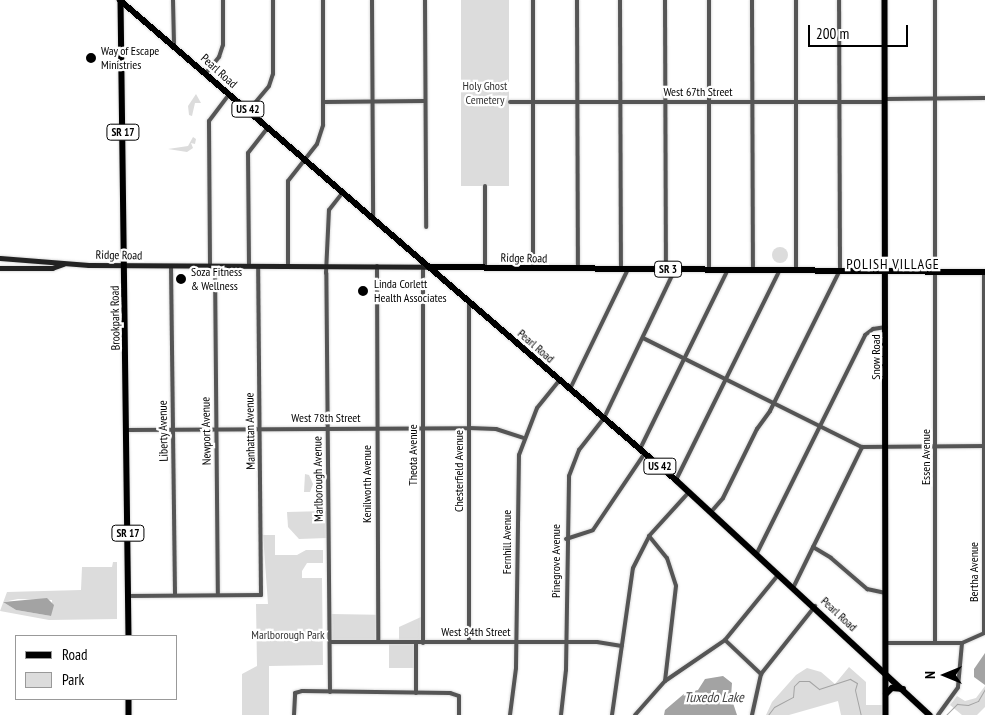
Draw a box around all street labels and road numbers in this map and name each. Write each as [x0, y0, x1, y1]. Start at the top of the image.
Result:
street label: Pearl Road [198, 51, 240, 91]
street label: West 67th Street [663, 85, 733, 99]
road number: US 42 [230, 100, 266, 118]
road number: SR 17 [106, 124, 140, 140]
street label: Ridge Road [96, 247, 142, 263]
street label: Ridge Road [501, 250, 547, 266]
road number: SR 3 [653, 260, 683, 278]
street label: Brookpark Road [107, 285, 123, 351]
street label: Pearl Road [515, 326, 557, 366]
street label: Snow Road [869, 334, 883, 380]
street label: Manhattan Avenue [242, 392, 258, 470]
street label: Newport Avenue [198, 397, 214, 465]
street label: Liberty Avenue [155, 400, 171, 462]
street label: West 78th Street [291, 411, 361, 425]
street label: Theota Avenue [406, 424, 420, 486]
street label: Essen Avenue [919, 429, 933, 485]
street label: Chesterfield Avenue [452, 430, 466, 512]
street label: Marlborough Avenue [310, 436, 326, 522]
street label: Kenilworth Avenue [360, 445, 374, 523]
road number: US 42 [642, 458, 678, 474]
street label: Fernhill Avenue [500, 510, 514, 574]
road number: SR 17 [110, 524, 146, 542]
street label: Pinegrove Avenue [549, 524, 563, 598]
street label: Bertha Avenue [967, 542, 981, 602]
street label: Pearl Road [818, 594, 860, 634]
street label: West 84th Street [441, 625, 511, 639]

